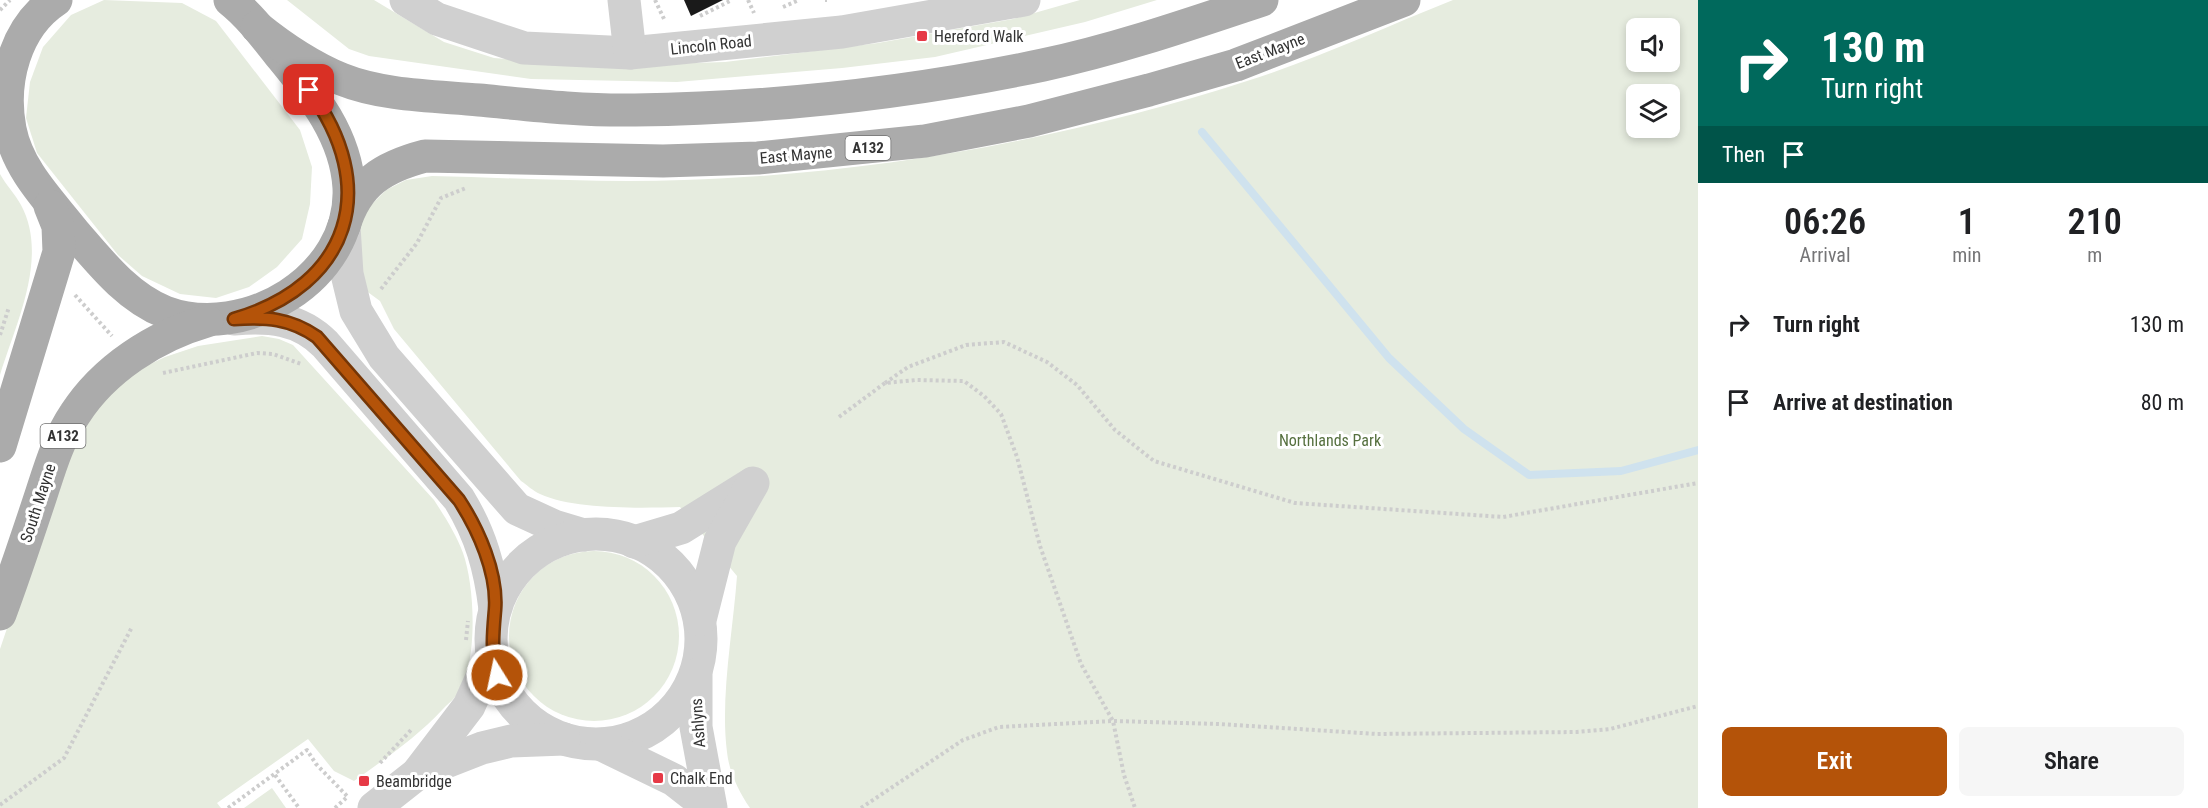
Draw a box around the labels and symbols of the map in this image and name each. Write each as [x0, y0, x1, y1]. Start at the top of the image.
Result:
place label: Hereford Walk [934, 27, 1024, 46]
marker: Hereford Walk [915, 29, 929, 43]
street label: East Mayne [1233, 29, 1307, 73]
street label: Lincoln Road [669, 31, 753, 59]
pin [283, 64, 334, 115]
road number: A132 [846, 136, 890, 160]
street label: East Mayne [759, 142, 833, 168]
road number: A132 [40, 424, 86, 448]
park label: Northlands Park [1279, 431, 1382, 450]
street label: South Mayne [16, 461, 60, 545]
position arrow [465, 643, 529, 707]
street label: Ashlyns [687, 698, 709, 748]
place label: Chalk End [670, 769, 733, 788]
marker: Chalk End [651, 771, 665, 785]
place label: Beambridge [376, 772, 452, 791]
marker: Beambridge [357, 774, 371, 788]

